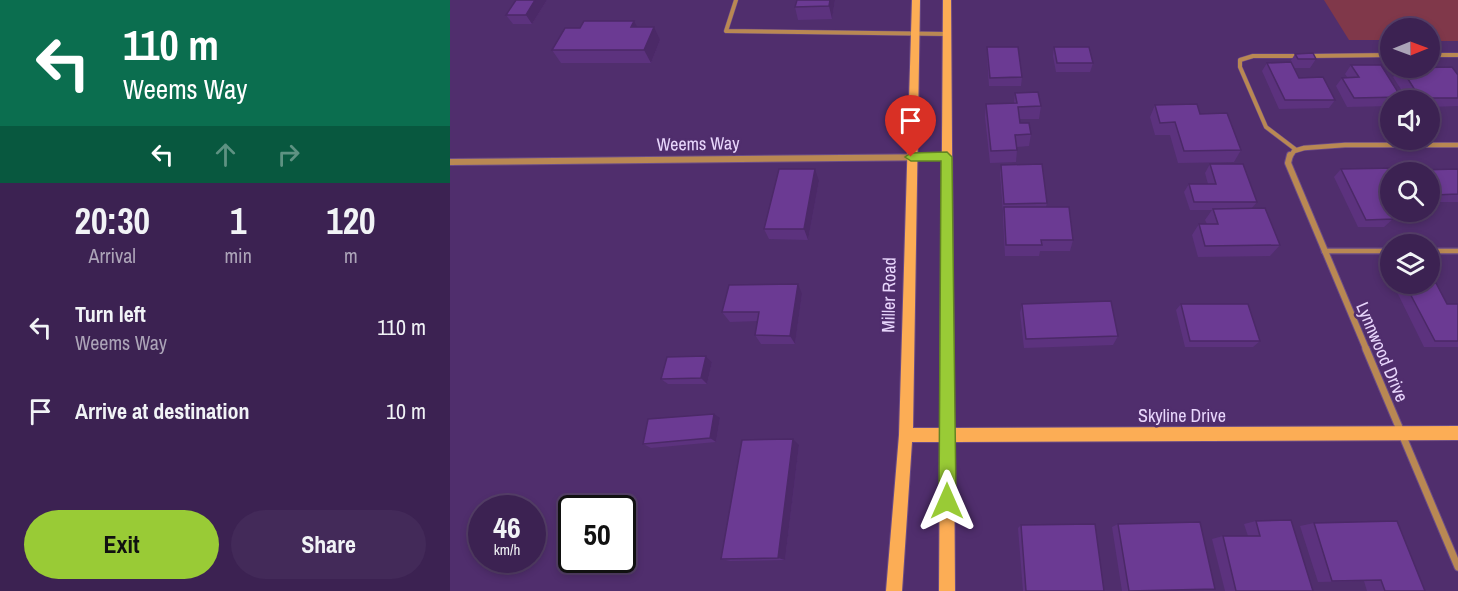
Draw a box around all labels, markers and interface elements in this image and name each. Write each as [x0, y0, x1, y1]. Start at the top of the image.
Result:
text: 110 m [123, 17, 219, 73]
north arrow [1380, 18, 1440, 78]
map controls [1380, 18, 1440, 294]
icon: left [24, 24, 102, 102]
text: Weems Way [123, 71, 247, 107]
button: sound [1380, 90, 1440, 150]
pin [885, 95, 936, 157]
icon: arrive [894, 104, 927, 137]
street label: Weems Way [656, 130, 740, 157]
icon: left [146, 138, 179, 171]
icon: ahead [209, 138, 242, 171]
icon: right [272, 138, 305, 171]
button: search [1380, 162, 1440, 222]
text: 20:30 [74, 197, 150, 245]
text: 1 [230, 197, 246, 245]
text: 120 [326, 197, 376, 245]
button: layers [1380, 234, 1440, 294]
text: Arrival [89, 242, 136, 269]
text: min [224, 242, 252, 269]
text: m [344, 242, 358, 269]
street label: Miller Road [875, 257, 902, 333]
street label: Lynnwood Drive [1350, 298, 1415, 406]
text: Turn left [75, 299, 146, 329]
icon: left [24, 311, 57, 344]
text: 110 m [377, 312, 426, 342]
text: Weems Way [75, 329, 167, 356]
icon: arrive [24, 395, 57, 428]
text: Arrive at destination [75, 396, 249, 426]
text: 10 m [386, 396, 426, 426]
street label: Skyline Drive [1138, 403, 1226, 428]
position arrow [915, 469, 979, 533]
speed limit sign: 50 [558, 495, 636, 573]
text: 46 [493, 507, 521, 547]
button: Exit [24, 510, 219, 579]
button: Share [231, 510, 426, 579]
text: km/h [494, 539, 520, 560]

